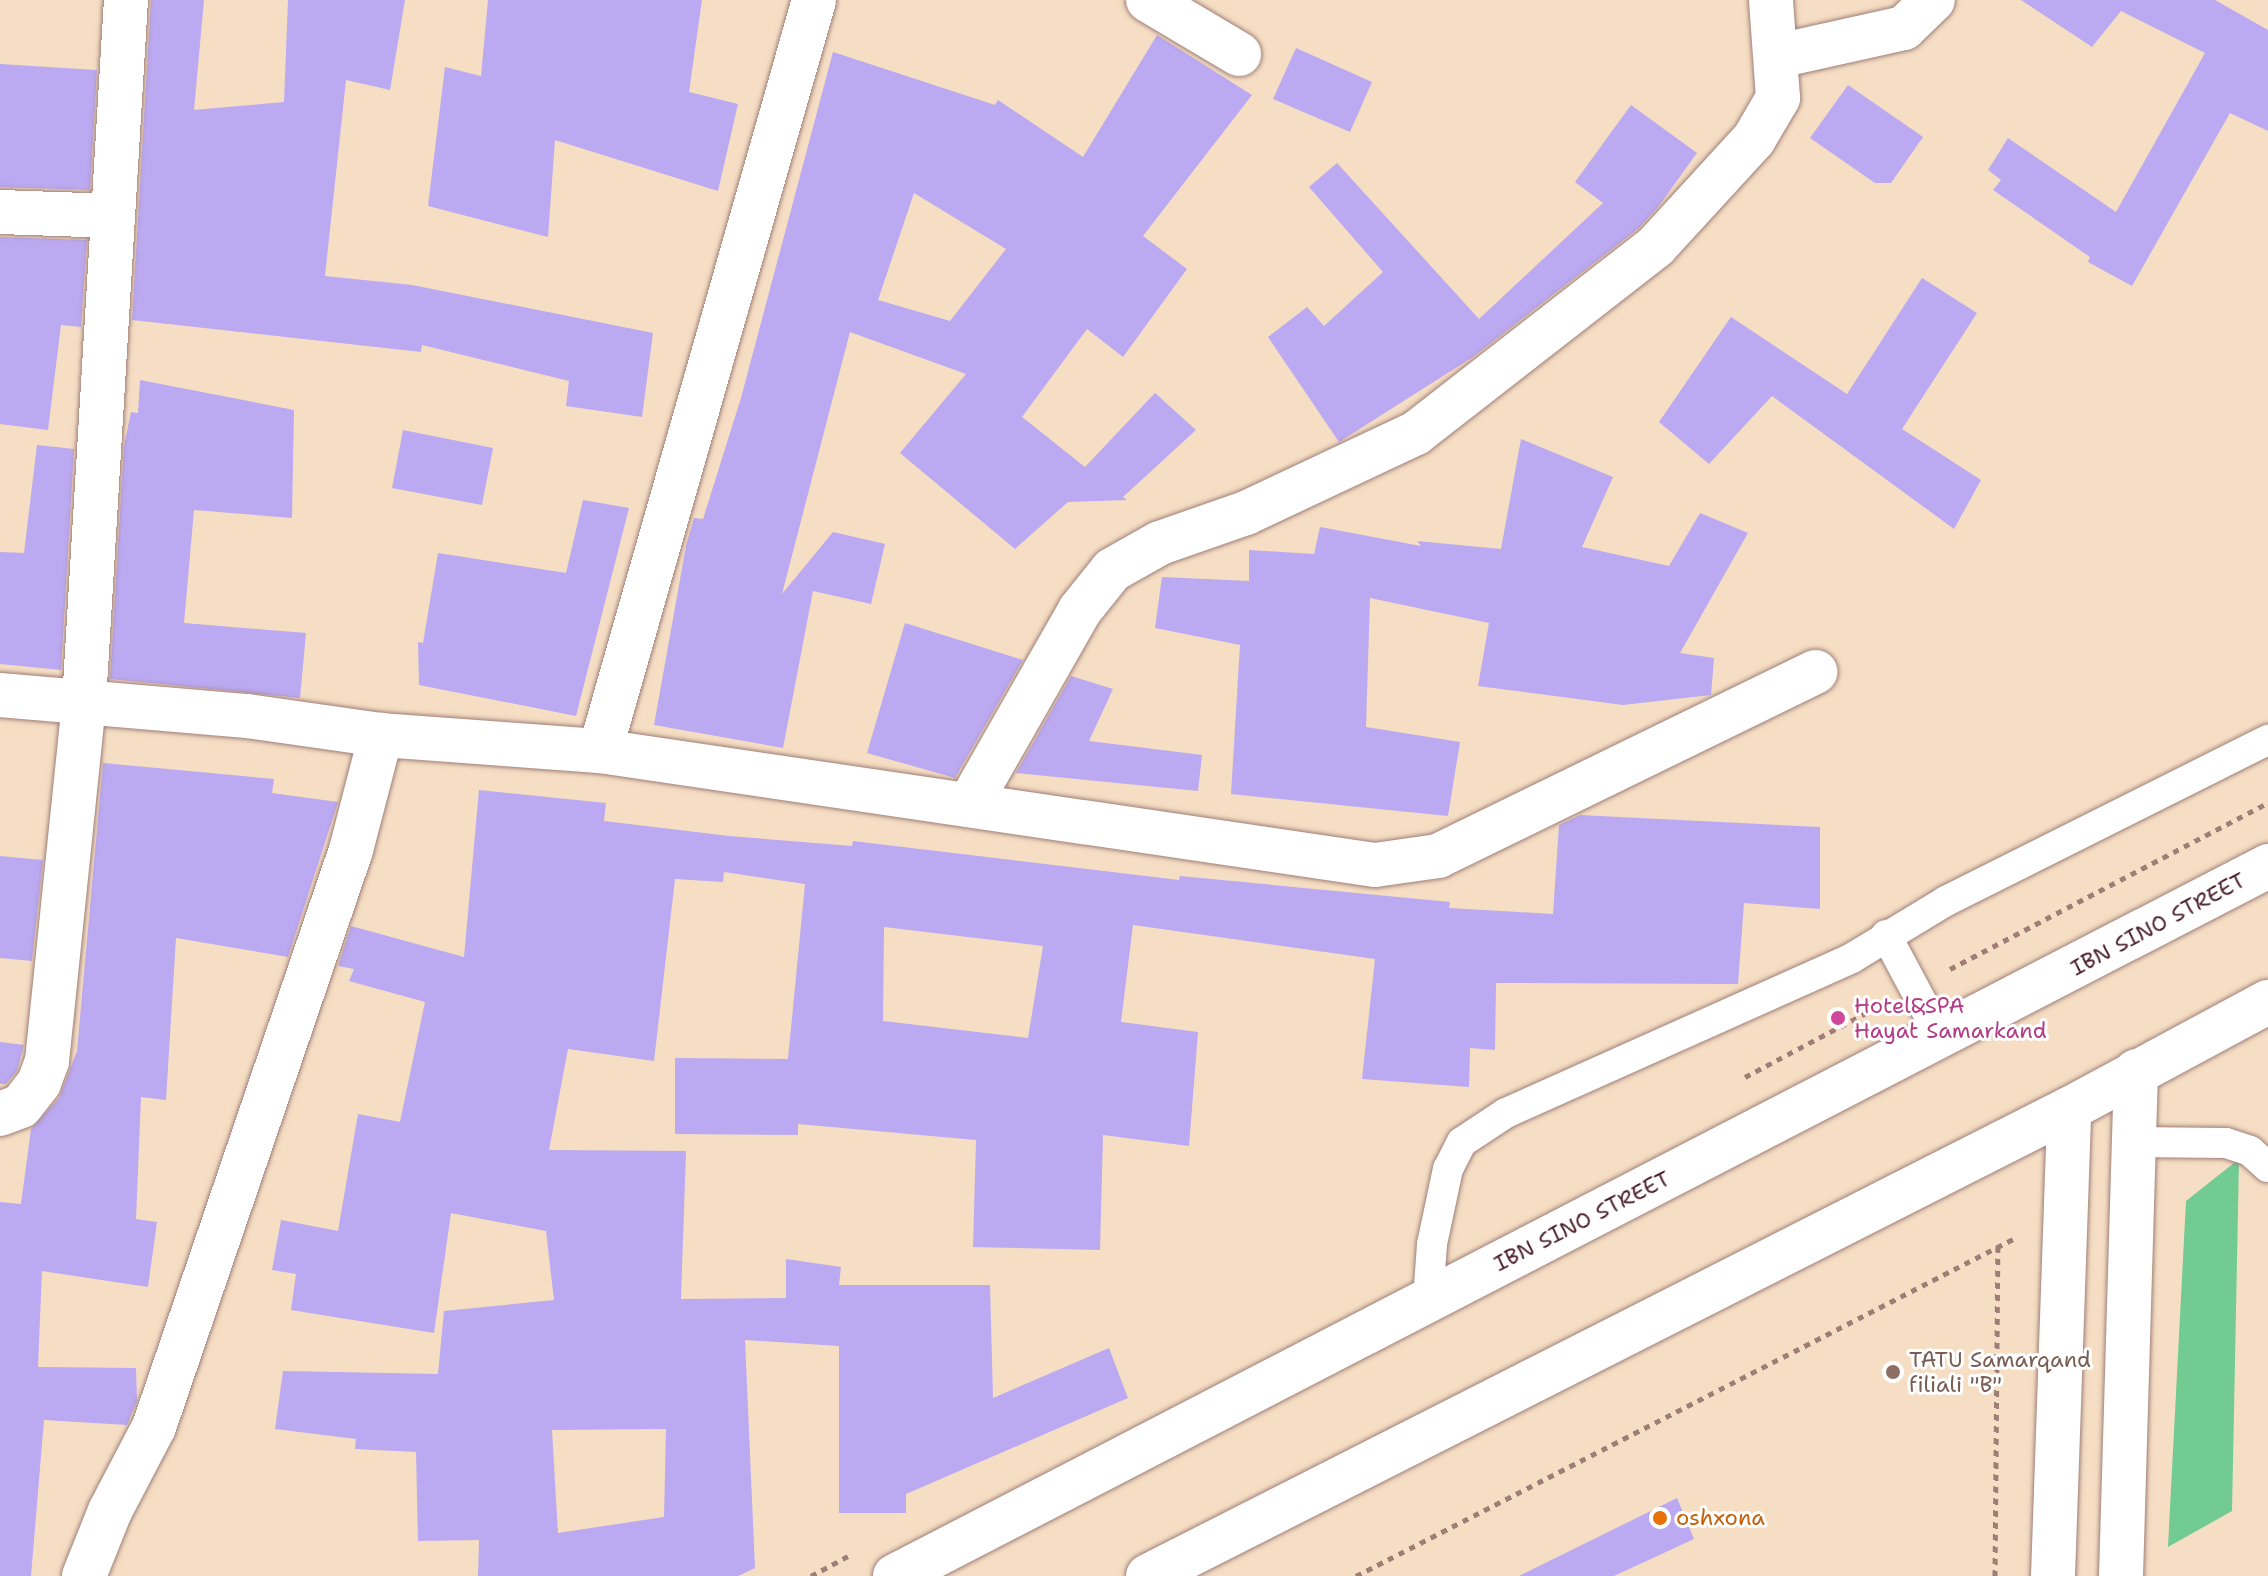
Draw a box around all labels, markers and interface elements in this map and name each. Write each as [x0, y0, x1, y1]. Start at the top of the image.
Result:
street label: IBN SINO STREET [2066, 867, 2250, 981]
place label: Hotel&SPA Hayat Samarkand [1854, 992, 2047, 1044]
marker: Hotel&SPA Hayat Samarkand [1829, 1009, 1847, 1027]
street label: IBN SINO STREET [1489, 1165, 1675, 1277]
place label: TATU Samarqand filiali "B" [1909, 1346, 2091, 1398]
marker: TATU Samarqand filiali "B" [1884, 1363, 1902, 1381]
place label: oshxona [1676, 1505, 1765, 1531]
marker: oshxona [1651, 1509, 1669, 1527]

